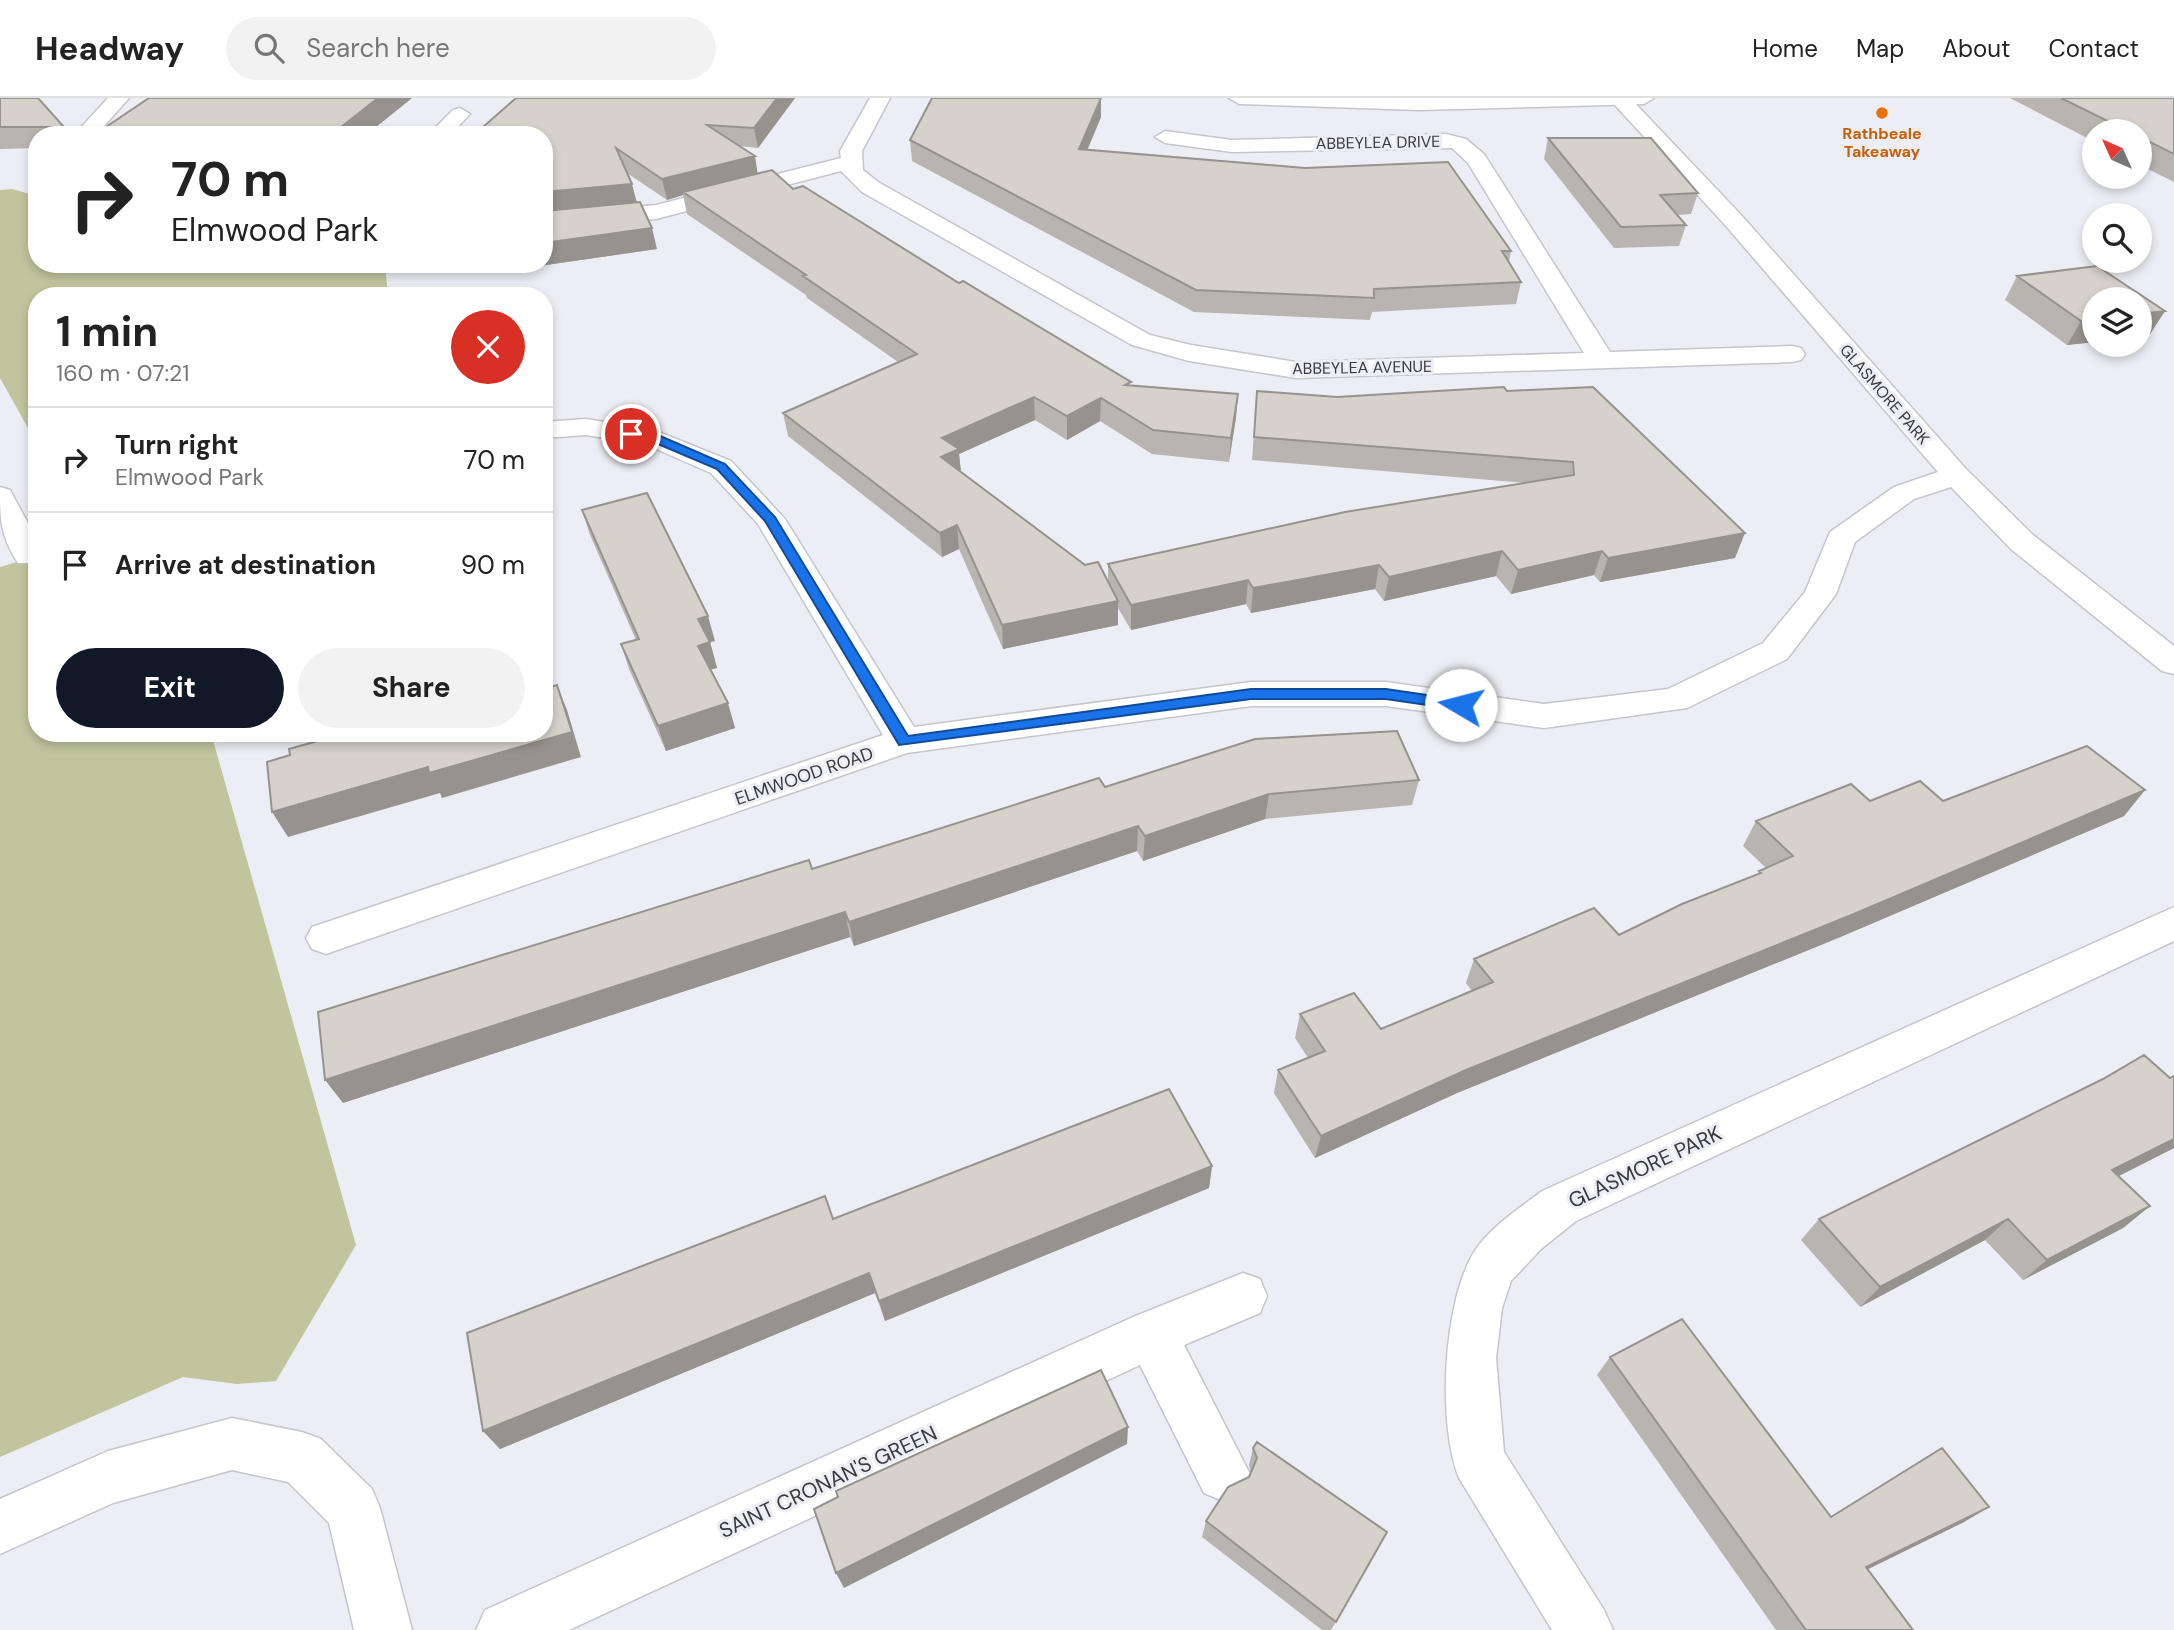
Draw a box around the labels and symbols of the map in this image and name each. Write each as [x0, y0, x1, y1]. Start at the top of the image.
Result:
marker: Rathbeale Takeaway [1874, 105, 1890, 121]
north arrow [2082, 119, 2152, 189]
place label: Rathbeale Takeaway [1842, 123, 1922, 162]
street label: ABBEYLEA DRIVE [1316, 131, 1440, 154]
street label: GLASMORE PARK [1835, 340, 1934, 449]
street label: ABBEYLEA AVENUE [1292, 356, 1432, 379]
pin [601, 404, 661, 464]
position arrow [1424, 668, 1498, 742]
street label: ELMWOOD ROAD [732, 741, 876, 811]
street label: GLASMORE PARK [1564, 1119, 1726, 1215]
street label: SAINT CRONAN'S GREEN [715, 1419, 941, 1545]

